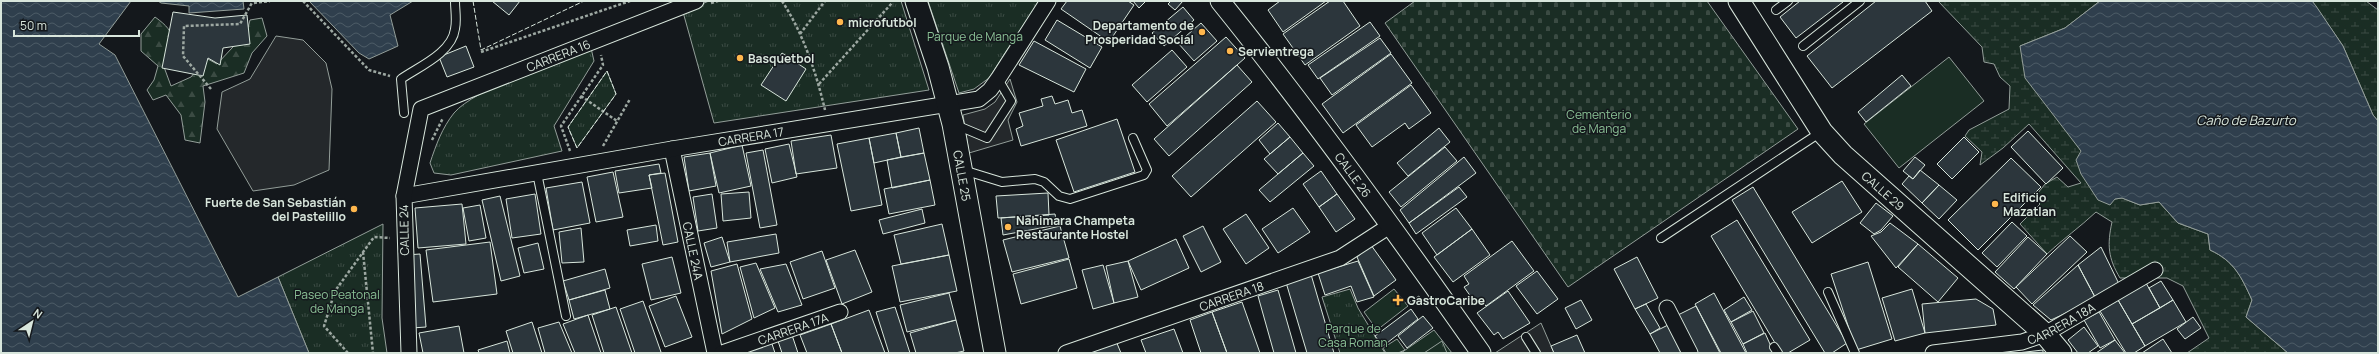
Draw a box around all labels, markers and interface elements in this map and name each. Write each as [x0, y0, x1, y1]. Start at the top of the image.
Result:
scale bar [14, 12, 139, 38]
place label: microfutbol [848, 14, 917, 31]
text: 50 m [20, 17, 47, 34]
marker: microfutbol [835, 17, 845, 27]
place label: Departamento de Prosperidad Social [1085, 17, 1194, 48]
marker: Departamento de Prosperidad Social [1197, 27, 1207, 37]
park label: Parque de Manga [927, 28, 1023, 45]
street label: CARRERA 16 [523, 35, 593, 75]
place label: Servientrega [1238, 43, 1314, 60]
marker: Servientrega [1225, 46, 1235, 56]
place label: Basquetbol [748, 50, 815, 67]
marker: Basquetbol [735, 53, 745, 63]
park label: Cementerio de Manga [1566, 106, 1632, 137]
water label: Caño de Bazurto [2196, 111, 2297, 129]
street label: CARRERA 17 [717, 122, 785, 150]
street label: CALLE 25 [949, 149, 975, 202]
street label: CALLE 26 [1331, 149, 1376, 201]
street label: CALLE 29 [1858, 167, 1908, 214]
place label: Edificio Mazatlan [2003, 189, 2056, 220]
place label: Fuerte de San Sebastián del Pastelillo [205, 194, 346, 225]
marker: Edificio Mazatlan [1990, 199, 2000, 209]
marker: Fuerte de San Sebastián del Pastelillo [349, 204, 359, 214]
street label: CALLE 24 [395, 204, 413, 256]
place label: Nahimara Champeta Restaurante Hostel [1016, 212, 1135, 243]
street label: CALLE 24A [679, 220, 708, 282]
marker: Nahimara Champeta Restaurante Hostel [1003, 222, 1013, 232]
street label: CARRERA 18 [1197, 277, 1266, 315]
park label: Paseo Peatonal de Manga [294, 286, 380, 317]
place label: GastroCaribe [1407, 292, 1485, 309]
marker: GastroCaribe [1392, 294, 1404, 306]
street label: CARRERA 18A [2025, 298, 2098, 348]
north arrow [12, 302, 52, 342]
text: N [30, 305, 46, 322]
street label: CARRERA 17A [755, 308, 831, 348]
park label: Parque de Casa Roman [1318, 320, 1388, 351]

